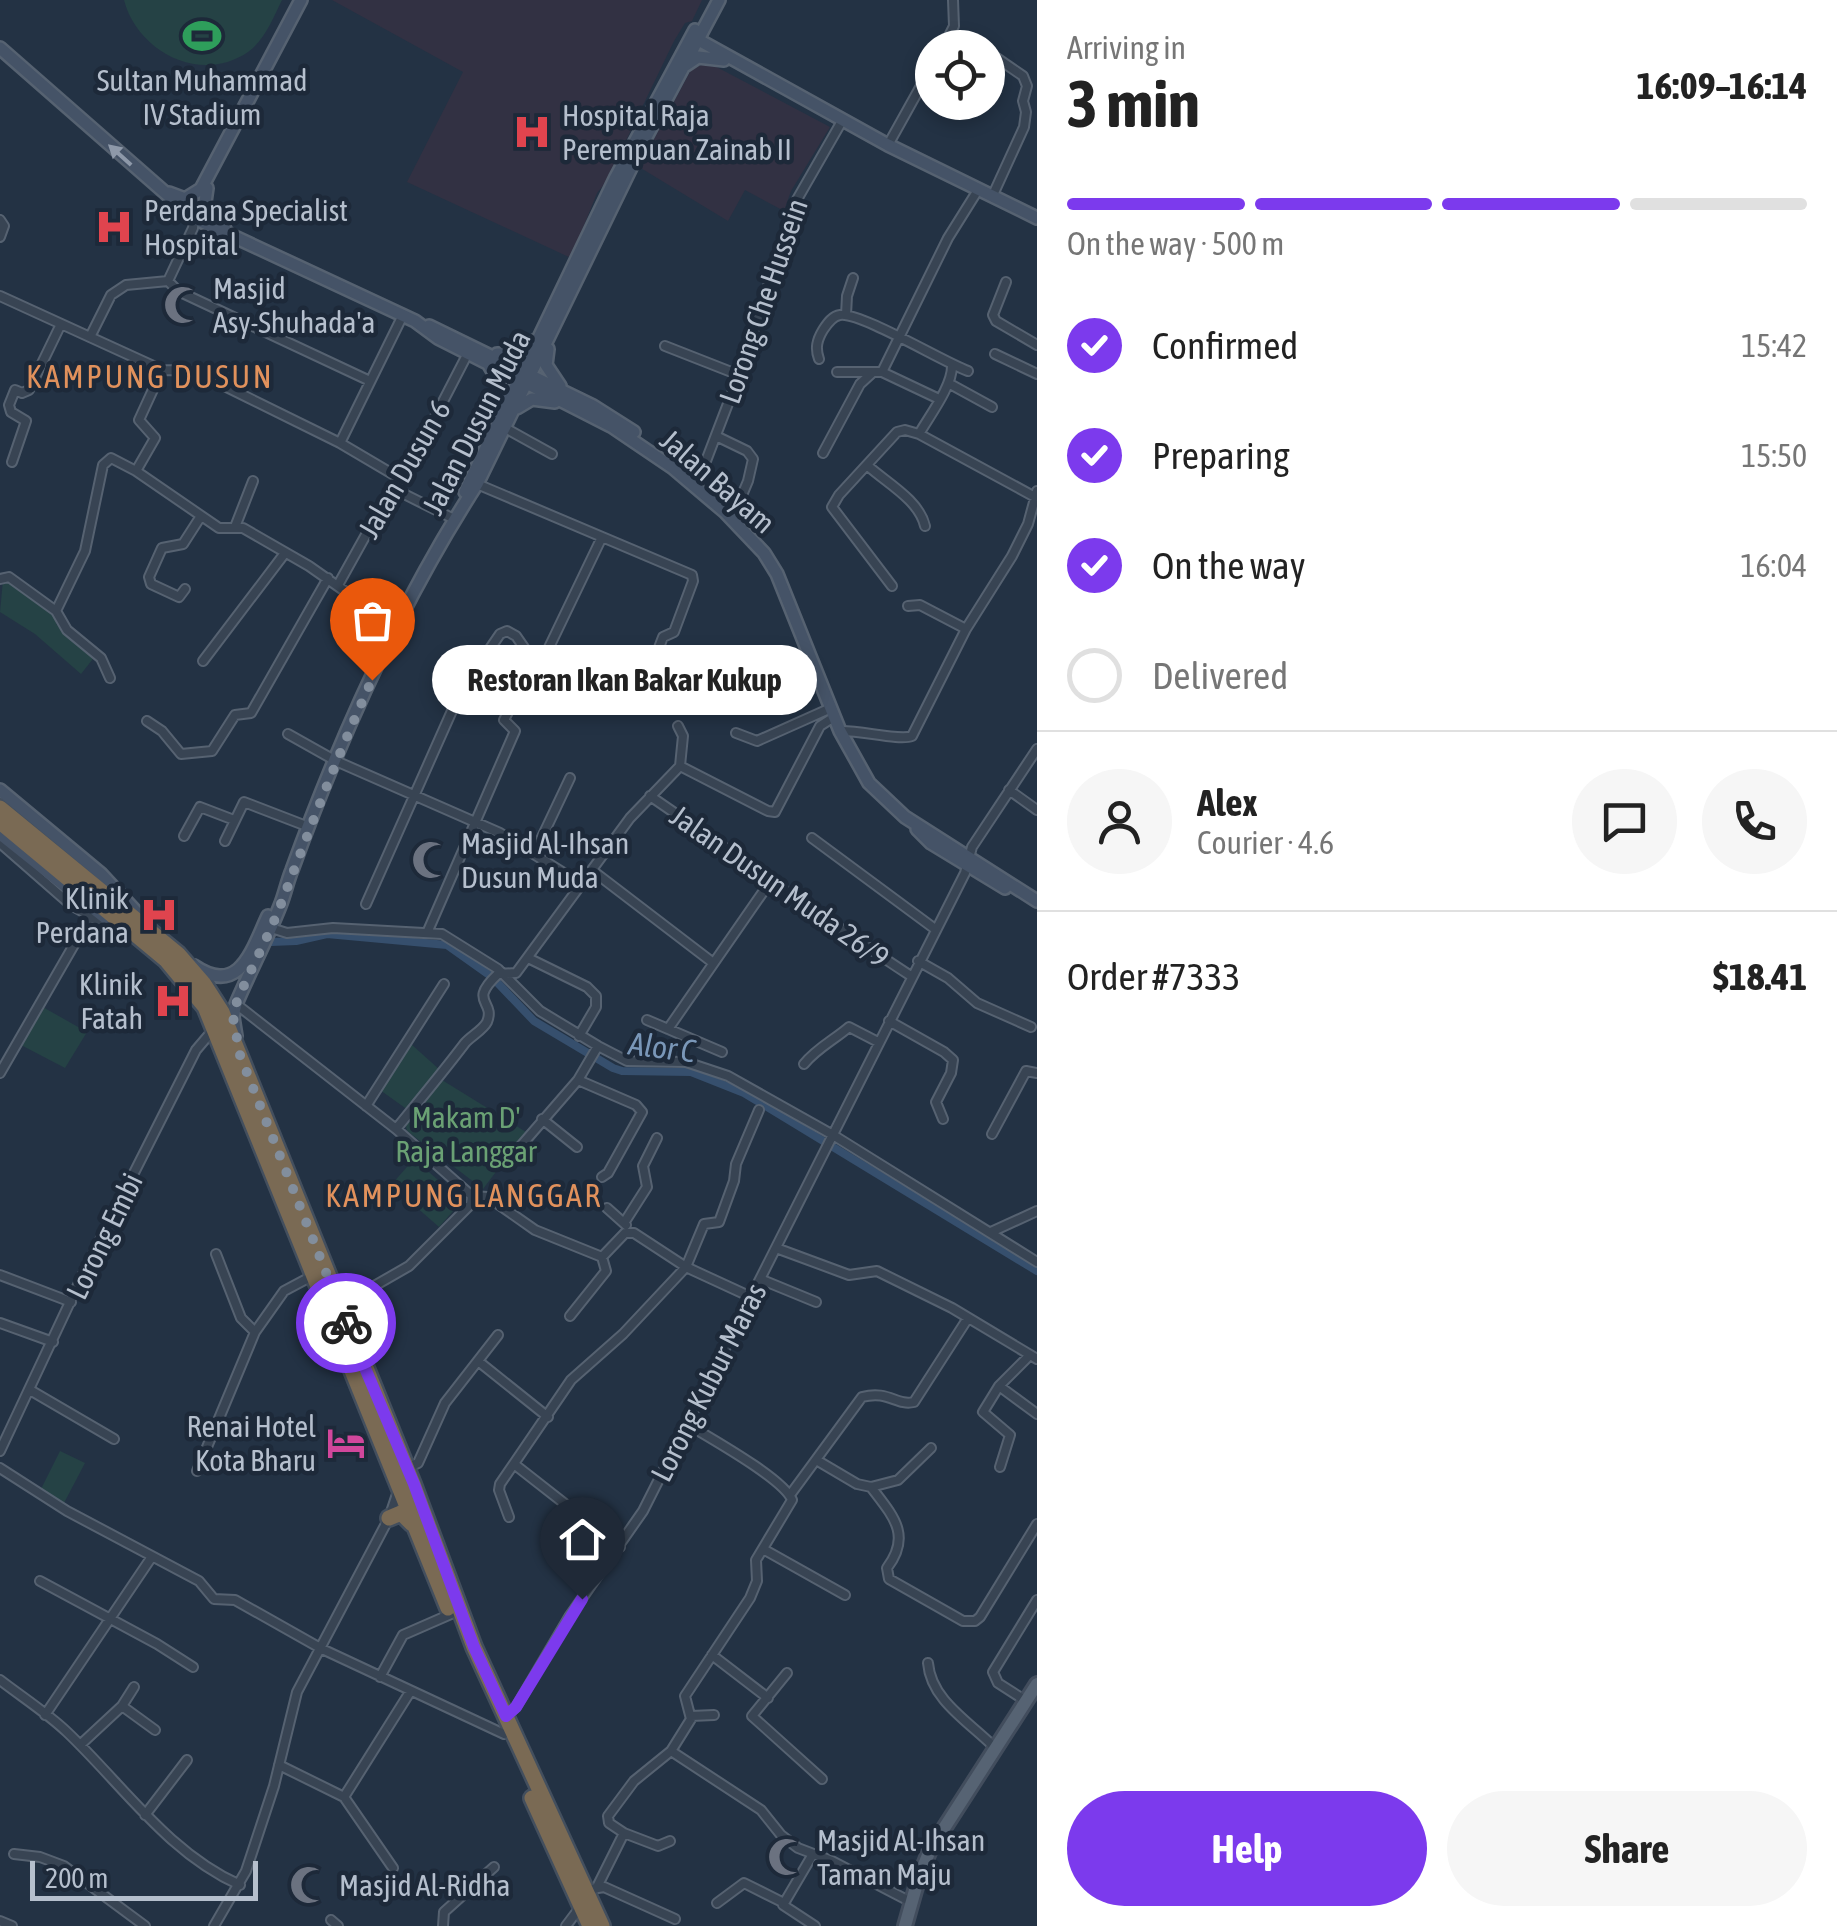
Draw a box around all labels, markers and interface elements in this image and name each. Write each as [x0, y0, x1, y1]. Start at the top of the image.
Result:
sports icon: Sultan Muhammad IV Stadium [181, 15, 223, 57]
text: Arriving in [1067, 29, 1186, 66]
map controls [915, 30, 1005, 120]
button: locate [915, 30, 1005, 120]
place label: Sultan Muhammad IV Stadium [97, 63, 307, 131]
text: 16:09–16:14 [1637, 64, 1807, 107]
text: 3 min [1067, 66, 1200, 141]
place label: Hospital Raja Perempuan Zainab II [562, 98, 792, 166]
hospital icon: Hospital Raja Perempuan Zainab II [511, 111, 553, 153]
one-way arrow [108, 144, 132, 167]
place label: Perdana Specialist Hospital [144, 193, 348, 261]
street label: Lorong Che Hussein [712, 194, 814, 408]
hospital icon: Perdana Specialist Hospital [93, 206, 135, 248]
text: On the way · 500 m [1067, 225, 1284, 262]
place label: Masjid Asy-Shuhada'a [213, 271, 375, 339]
mosque icon: Masjid Asy-Shuhada'a [162, 284, 204, 326]
icon: check [1067, 318, 1122, 373]
street label: Jalan Dusun Muda [415, 324, 537, 520]
text: Confirmed [1152, 324, 1298, 367]
text: 15:42 [1741, 327, 1807, 364]
district label: KAMPUNG DUSUN [26, 358, 274, 395]
street label: Jalan Dusun 6 [351, 394, 457, 544]
street label: Jalan Bayam [654, 422, 782, 540]
icon: check [1067, 428, 1122, 483]
text: Preparing [1152, 434, 1290, 477]
text: 15:50 [1741, 437, 1807, 474]
icon: check [1067, 538, 1122, 593]
text: On the way [1152, 544, 1305, 587]
text: 16:04 [1741, 547, 1807, 584]
pin [330, 578, 415, 681]
icon: bag [345, 593, 400, 648]
callout: Restoran Ikan Bakar Kukup [432, 645, 817, 715]
text: Delivered [1152, 654, 1288, 697]
text: Restoran Ikan Bakar Kukup [467, 661, 782, 698]
button: person [1067, 769, 1172, 874]
button: chat [1572, 769, 1677, 874]
button: phone [1702, 769, 1807, 874]
text: Alex [1197, 781, 1258, 824]
street label: Jalan Dusun Muda 26/9 [664, 798, 896, 974]
text: Courier · 4.6 [1197, 824, 1334, 861]
place label: Masjid Al-Ihsan Dusun Muda [461, 826, 629, 894]
mosque icon: Masjid Al-Ihsan Dusun Muda [410, 839, 452, 881]
place label: Klinik Perdana [35, 881, 129, 949]
hospital icon: Klinik Perdana [138, 894, 180, 936]
text: Order #7333 [1067, 955, 1240, 998]
text: $18.41 [1713, 955, 1807, 998]
place label: Klinik Fatah [79, 967, 143, 1035]
hospital icon: Klinik Fatah [152, 980, 194, 1022]
water label: Alor C [626, 1024, 698, 1070]
park label: Makam D' Raja Langgar [395, 1100, 538, 1168]
street label: Lorong Embi [59, 1168, 149, 1304]
district label: KAMPUNG LANGGAR [325, 1177, 603, 1214]
courier [296, 1273, 396, 1373]
street label: Lorong Kubur Maras [643, 1277, 773, 1487]
icon: bike [319, 1296, 374, 1351]
place label: Renai Hotel Kota Bharu [186, 1409, 316, 1477]
hotel icon: Renai Hotel Kota Bharu [325, 1422, 367, 1464]
pin [540, 1497, 625, 1600]
icon: home [555, 1512, 610, 1567]
button: Help [1067, 1791, 1427, 1906]
button: Share [1447, 1791, 1807, 1906]
place label: Masjid Al-Ihsan Taman Maju [817, 1823, 985, 1891]
mosque icon: Masjid Al-Ihsan Taman Maju [766, 1836, 808, 1878]
scale bar [30, 1856, 258, 1900]
text: 200 m [45, 1862, 108, 1894]
mosque icon: Masjid Al-Ridha [288, 1864, 330, 1906]
place label: Masjid Al-Ridha [339, 1868, 511, 1902]

